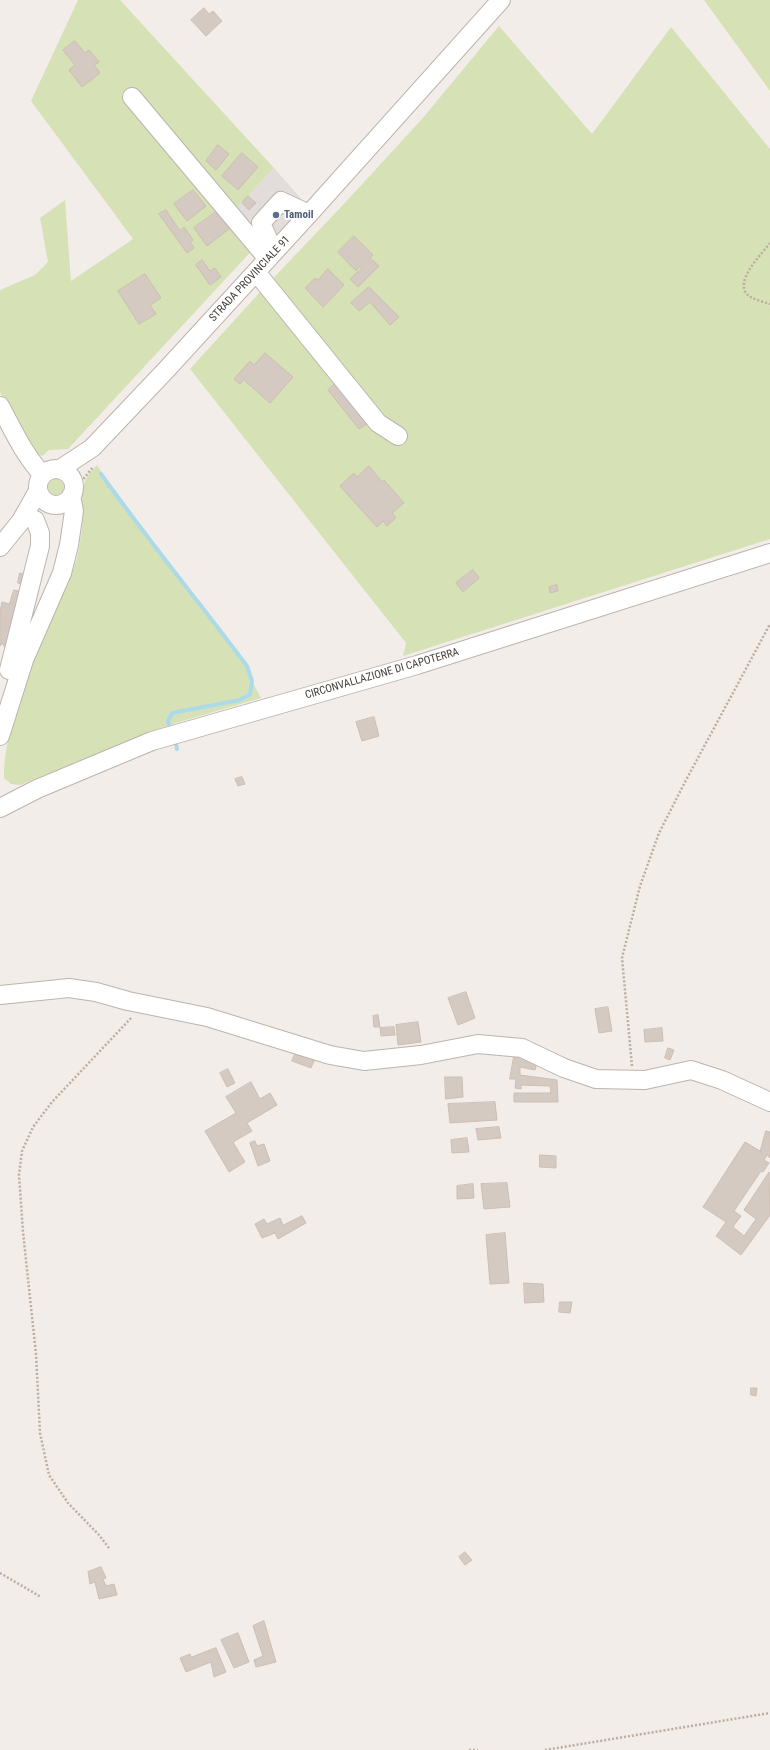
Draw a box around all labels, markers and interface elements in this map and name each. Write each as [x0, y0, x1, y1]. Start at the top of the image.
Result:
place label: Tamoil [284, 208, 313, 222]
marker: Tamoil [271, 210, 281, 220]
street label: STRADA PROVINCIALE 91 [207, 233, 293, 325]
street label: CIRCONVALLAZIONE DI CAPOTERRA [304, 646, 460, 702]

